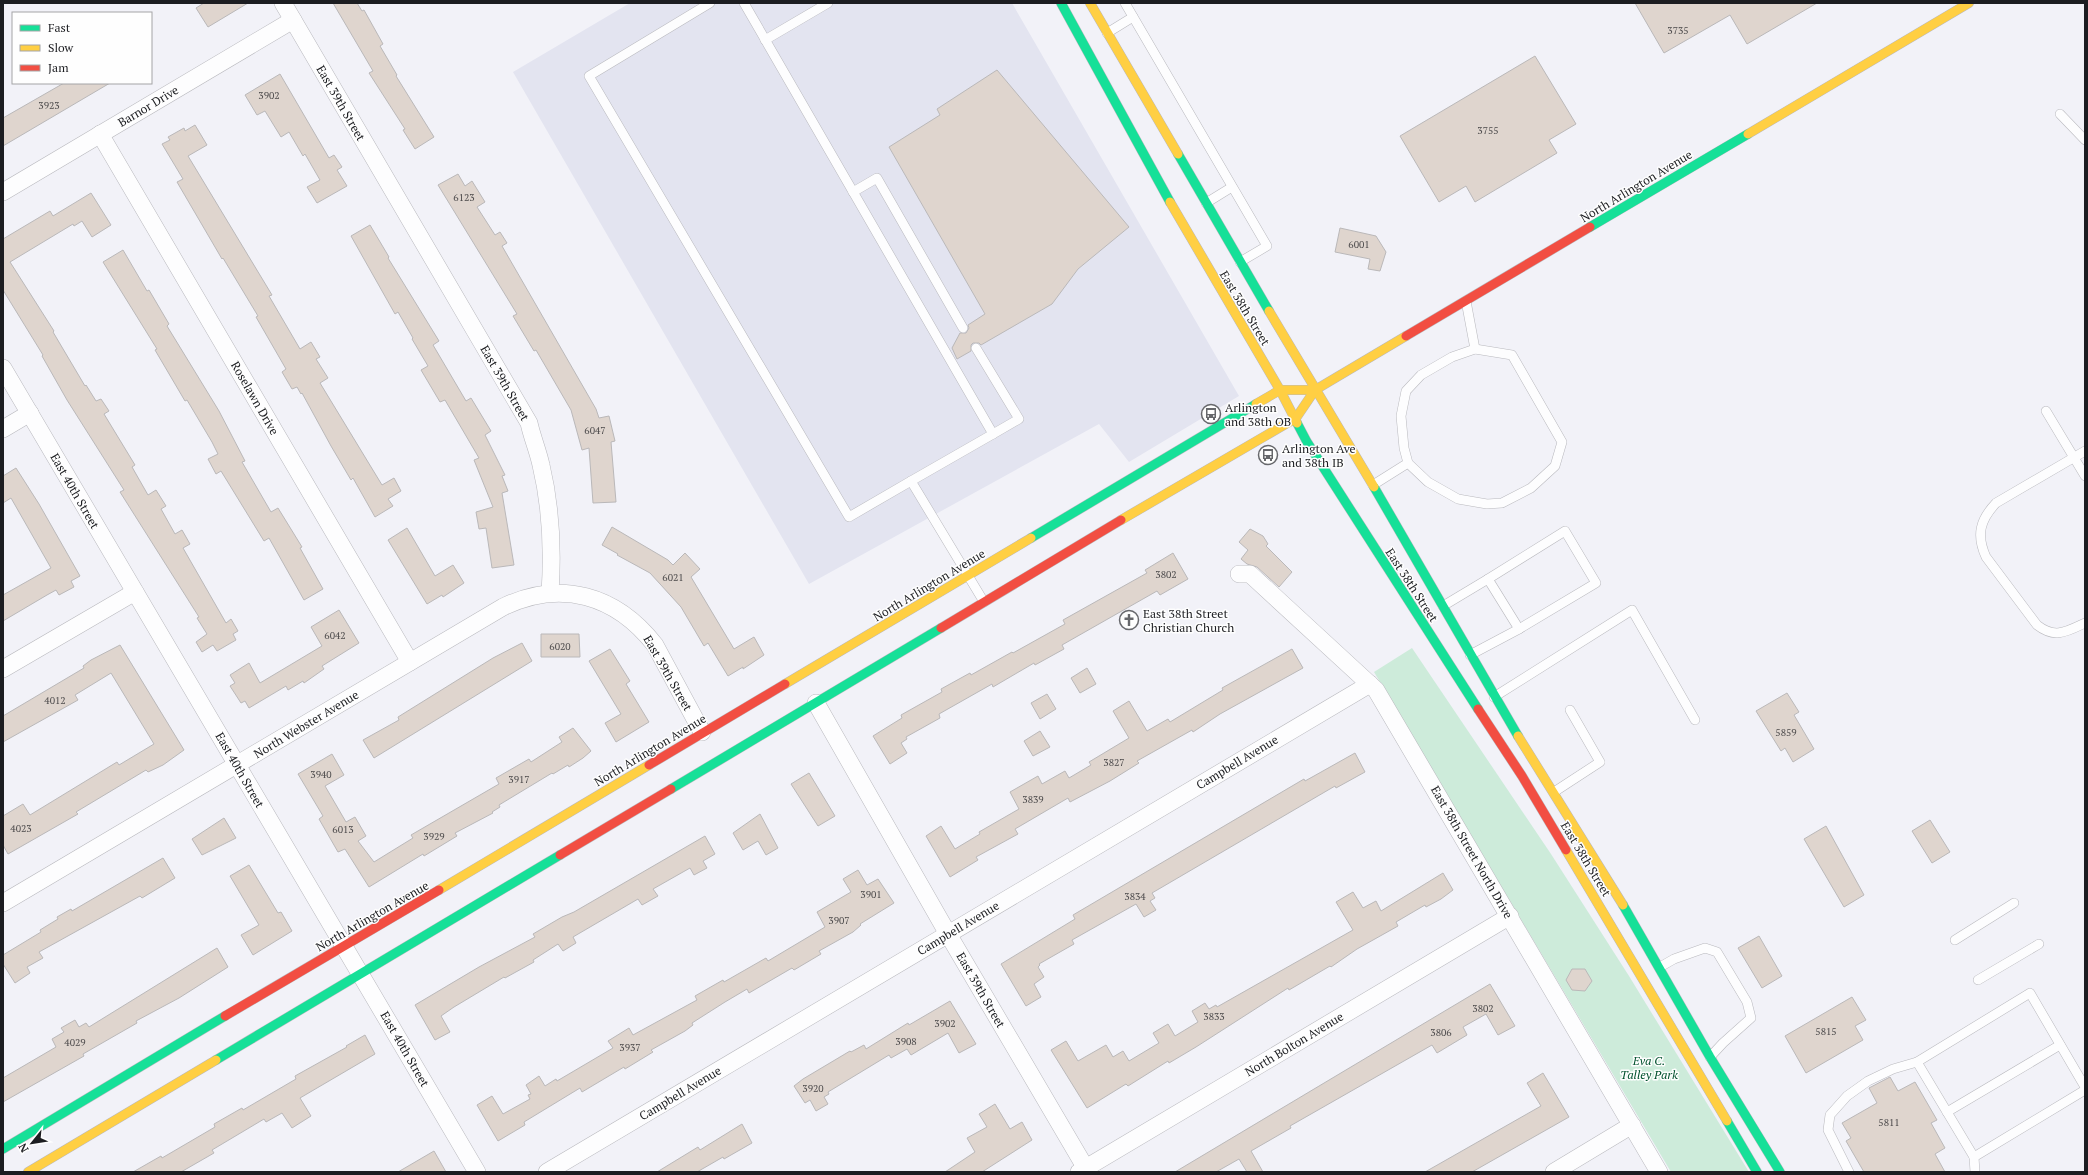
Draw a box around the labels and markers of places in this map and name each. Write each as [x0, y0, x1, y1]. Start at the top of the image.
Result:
place label: Arlington and 38th OB [1225, 400, 1291, 429]
bus stop icon: Arlington and 38th OB [1200, 403, 1222, 425]
place label: Arlington Ave and 38th IB [1282, 441, 1356, 470]
bus stop icon: Arlington Ave and 38th IB [1257, 444, 1279, 466]
place label: East 38th Street Christian Church [1143, 606, 1234, 635]
church icon: East 38th Street Christian Church [1118, 609, 1140, 631]

